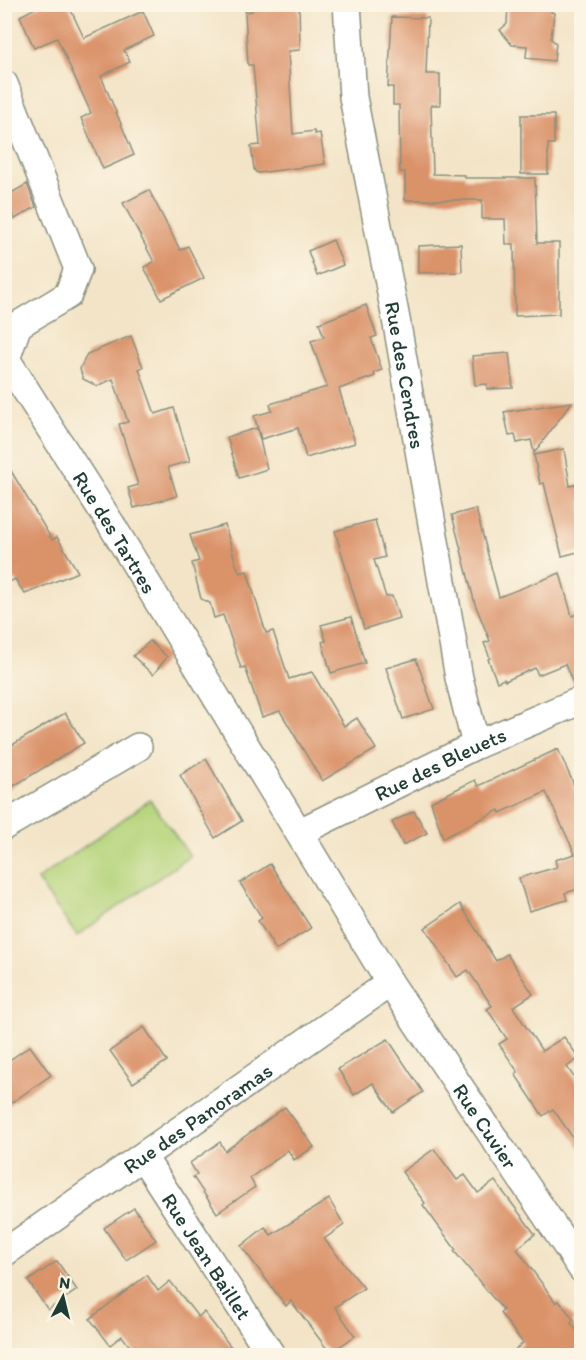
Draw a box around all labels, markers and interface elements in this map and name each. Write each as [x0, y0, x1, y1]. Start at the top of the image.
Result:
street label: Rue des Cendres [380, 299, 431, 450]
street label: Rue des Tartres [68, 466, 162, 598]
street label: Rue des Bleuets [370, 721, 510, 806]
street label: Rue des Panoramas [118, 1057, 277, 1178]
street label: Rue Cuvier [448, 1078, 523, 1173]
street label: Rue Jean Baillet [157, 1188, 257, 1324]
north arrow [33, 1267, 93, 1327]
text: N [58, 1273, 71, 1293]

